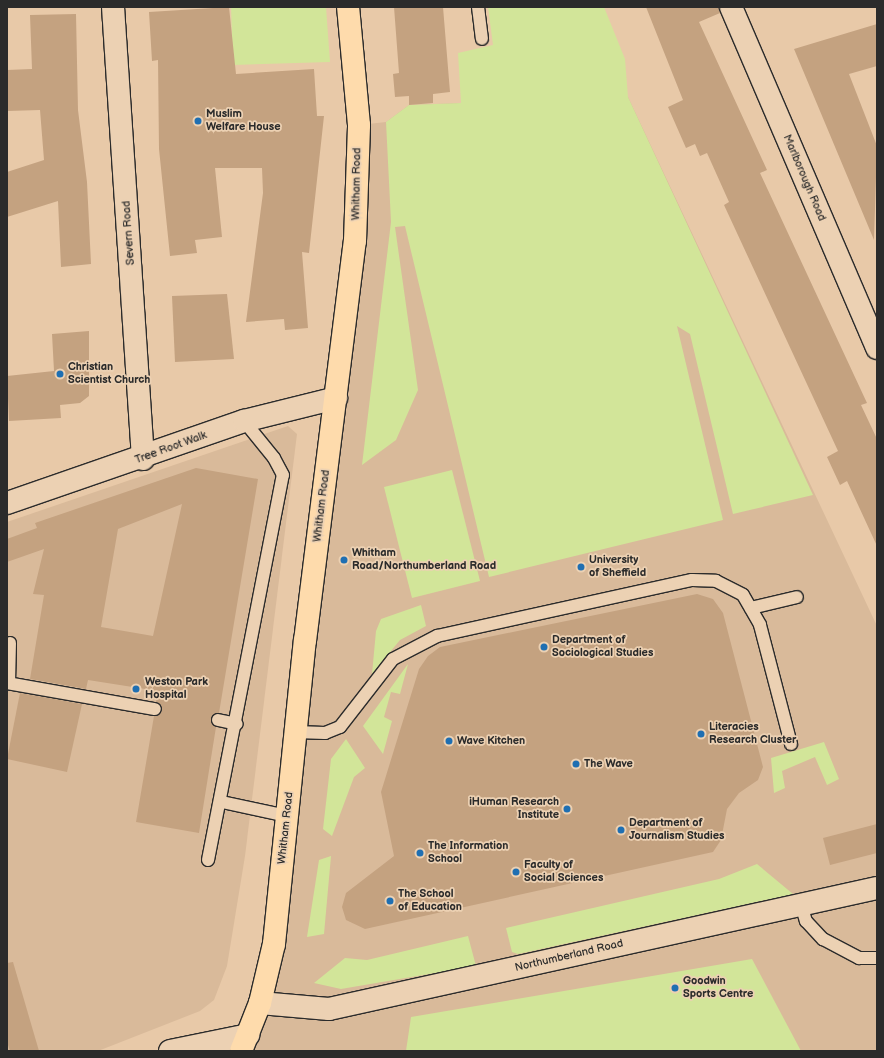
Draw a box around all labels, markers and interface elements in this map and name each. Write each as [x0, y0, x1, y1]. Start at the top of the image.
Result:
place label: Muslim Welfare House [206, 108, 281, 134]
marker: Muslim Welfare House [193, 116, 203, 126]
street label: Marlborough Road [780, 133, 828, 223]
street label: Whitham Road [350, 148, 364, 220]
street label: Severn Road [120, 200, 138, 266]
place label: Christian Scientist Church [68, 361, 150, 387]
marker: Christian Scientist Church [55, 369, 65, 379]
street label: Tree Root Walk [133, 429, 209, 467]
street label: Whitham Road [311, 469, 333, 543]
place label: Whitham Road/Northumberland Road [352, 547, 496, 573]
place label: University of Sheffield [589, 554, 646, 580]
marker: Whitham Road/Northumberland Road [339, 555, 349, 565]
marker: University of Sheffield [576, 562, 586, 572]
place label: Department of Sociological Studies [552, 634, 653, 660]
marker: Department of Sociological Studies [539, 642, 549, 652]
place label: Weston Park Hospital [145, 676, 208, 702]
marker: Weston Park Hospital [130, 683, 142, 695]
place label: Literacies Research Cluster [709, 721, 796, 747]
marker: Literacies Research Cluster [696, 729, 706, 739]
place label: Wave Kitchen [457, 734, 525, 748]
marker: Wave Kitchen [444, 736, 454, 746]
place label: The Wave [584, 757, 633, 771]
marker: The Wave [571, 759, 581, 769]
street label: Whitham Road [276, 791, 296, 865]
place label: iHuman Research Institute [469, 796, 559, 822]
marker: iHuman Research Institute [562, 804, 572, 814]
place label: Department of Journalism Studies [629, 817, 724, 843]
marker: Department of Journalism Studies [616, 825, 626, 835]
place label: The Information School [428, 840, 508, 866]
marker: The Information School [415, 848, 425, 858]
place label: Faculty of Social Sciences [524, 859, 603, 885]
marker: Faculty of Social Sciences [511, 867, 521, 877]
place label: The School of Education [398, 888, 462, 914]
marker: The School of Education [385, 896, 395, 906]
street label: Northumberland Road [514, 937, 624, 975]
place label: Goodwin Sports Centre [683, 975, 753, 1001]
marker: Goodwin Sports Centre [670, 983, 680, 993]

